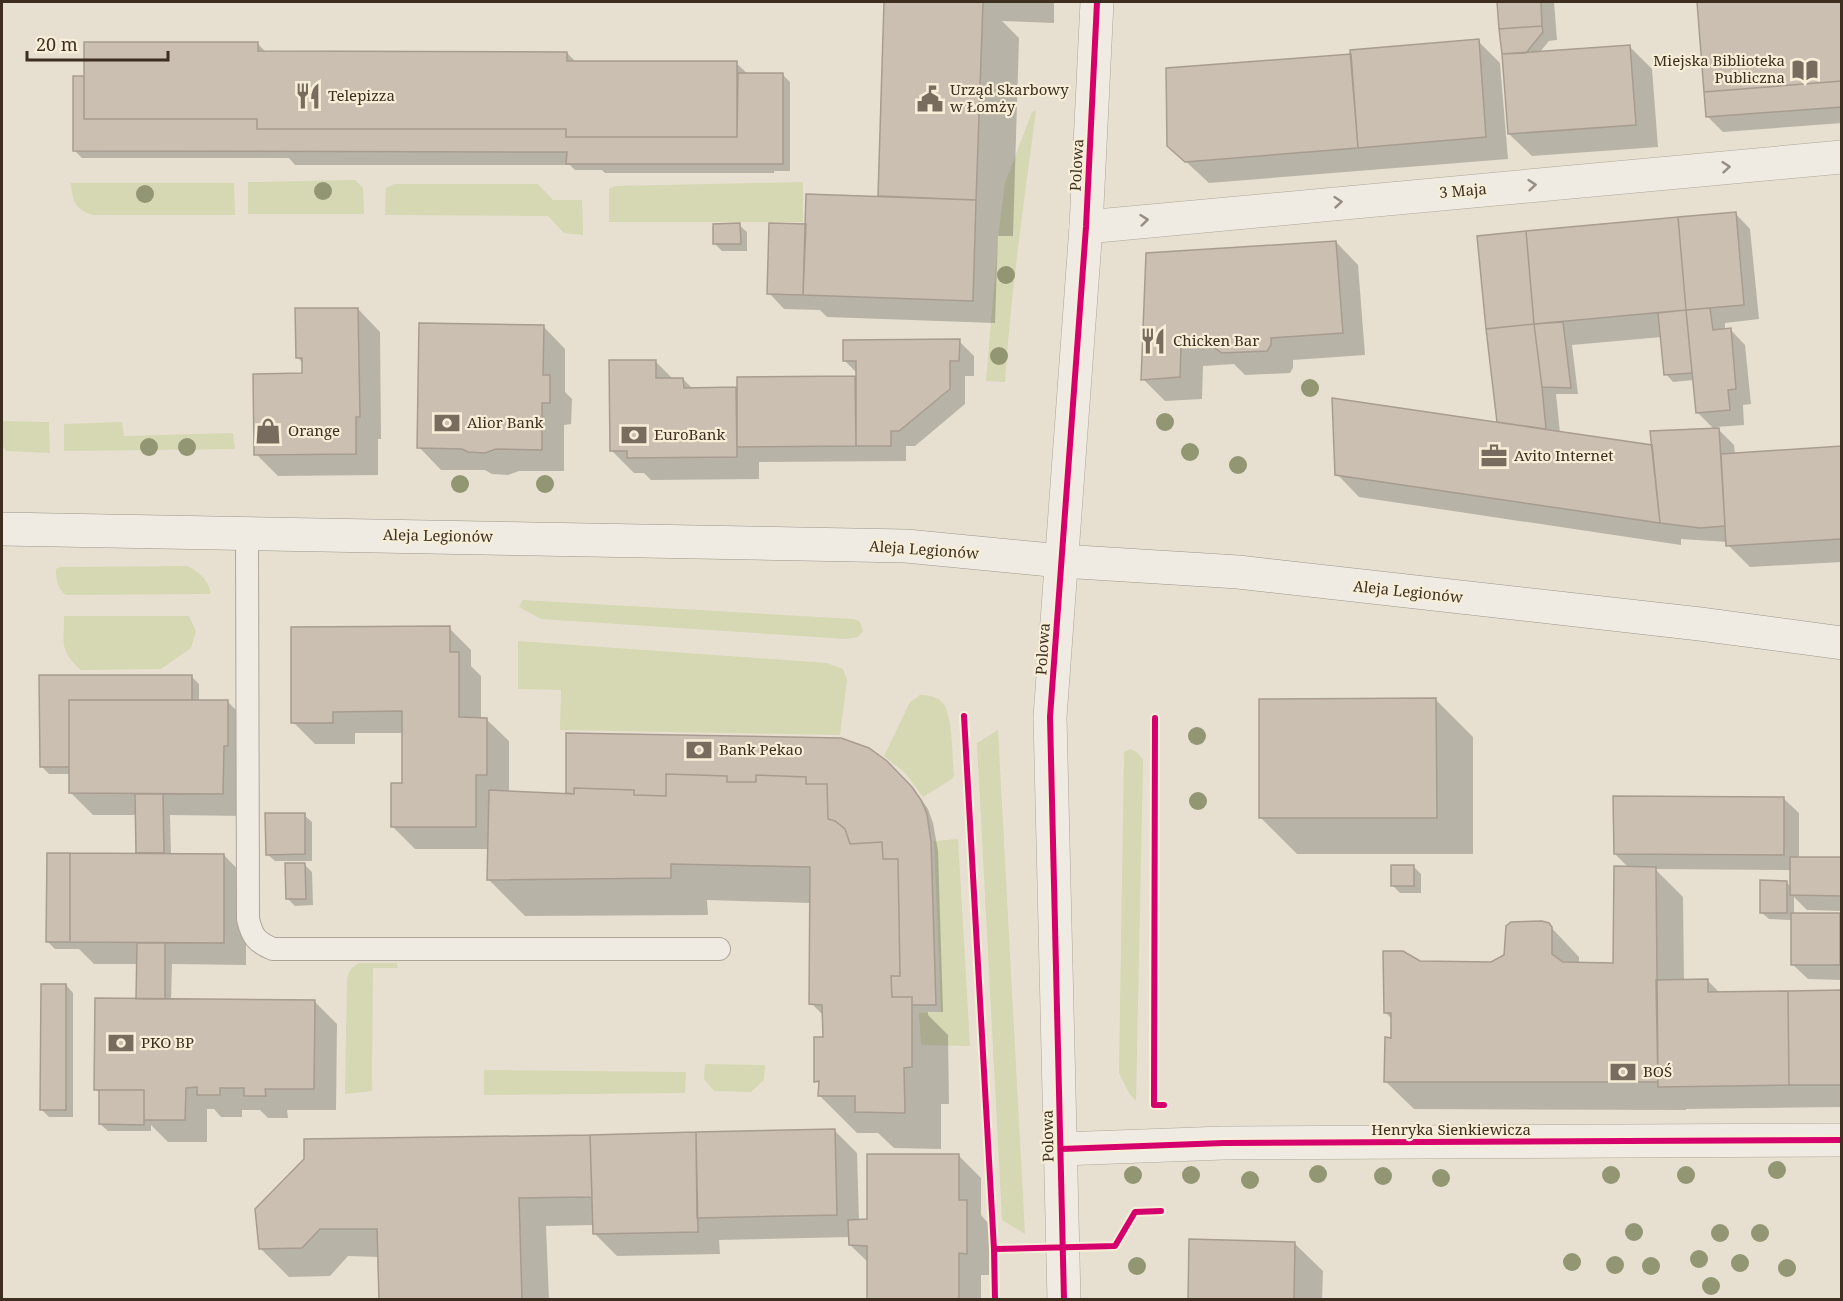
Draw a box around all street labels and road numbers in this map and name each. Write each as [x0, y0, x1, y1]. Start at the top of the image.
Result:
street label: Polowa [1065, 138, 1087, 192]
street label: 3 Maja [1438, 178, 1488, 202]
street label: Aleja Legionów [383, 524, 493, 546]
street label: Aleja Legionów [868, 535, 980, 563]
street label: Aleja Legionów [1352, 575, 1464, 607]
street label: Polowa [1030, 622, 1054, 676]
street label: Polowa [1037, 1110, 1057, 1162]
street label: Henryka Sienkiewicza [1371, 1119, 1531, 1139]

